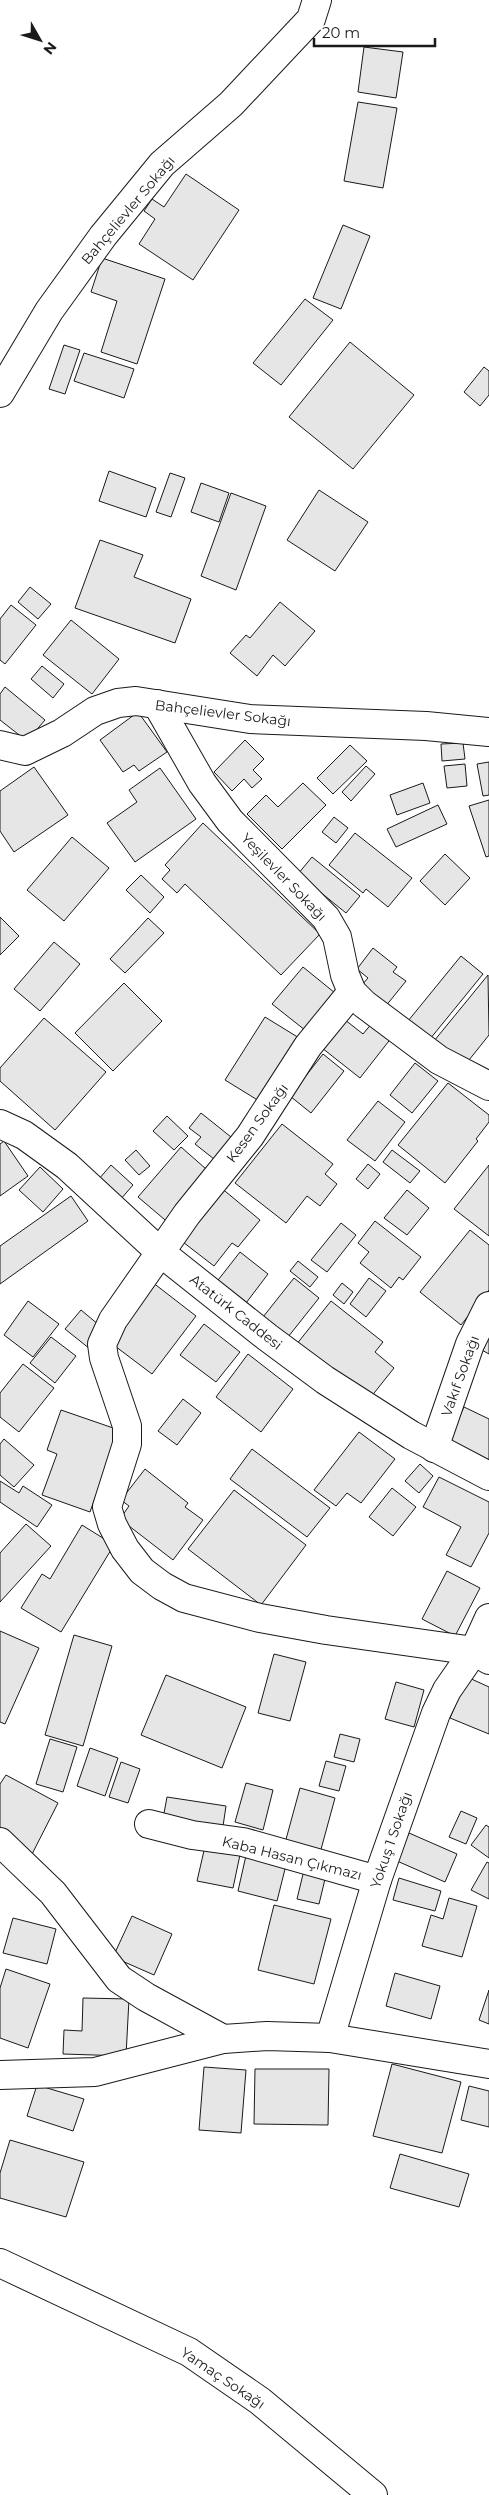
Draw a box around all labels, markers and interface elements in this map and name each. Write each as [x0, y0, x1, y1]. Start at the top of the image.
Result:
north arrow [15, 15, 65, 65]
scale bar [314, 15, 435, 47]
text: 20 m [322, 23, 360, 42]
text: N [40, 38, 61, 58]
street label: Bahçelievler Sokağı [77, 152, 179, 268]
street label: Bahçelievler Sokağı [154, 696, 292, 730]
street label: Yeşilevler Sokağı [237, 829, 331, 925]
street label: Kesen Sokağı [222, 1080, 292, 1166]
street label: Atatürk Caddesi [186, 1270, 286, 1354]
street label: Vakıf Sokağı [437, 1333, 483, 1419]
street label: Yokuş 1 Sokağı [366, 1789, 416, 1891]
street label: Kaba Hasan Çıkmazı [220, 1832, 364, 1884]
street label: Yamaç Sokağı [177, 2343, 269, 2413]

